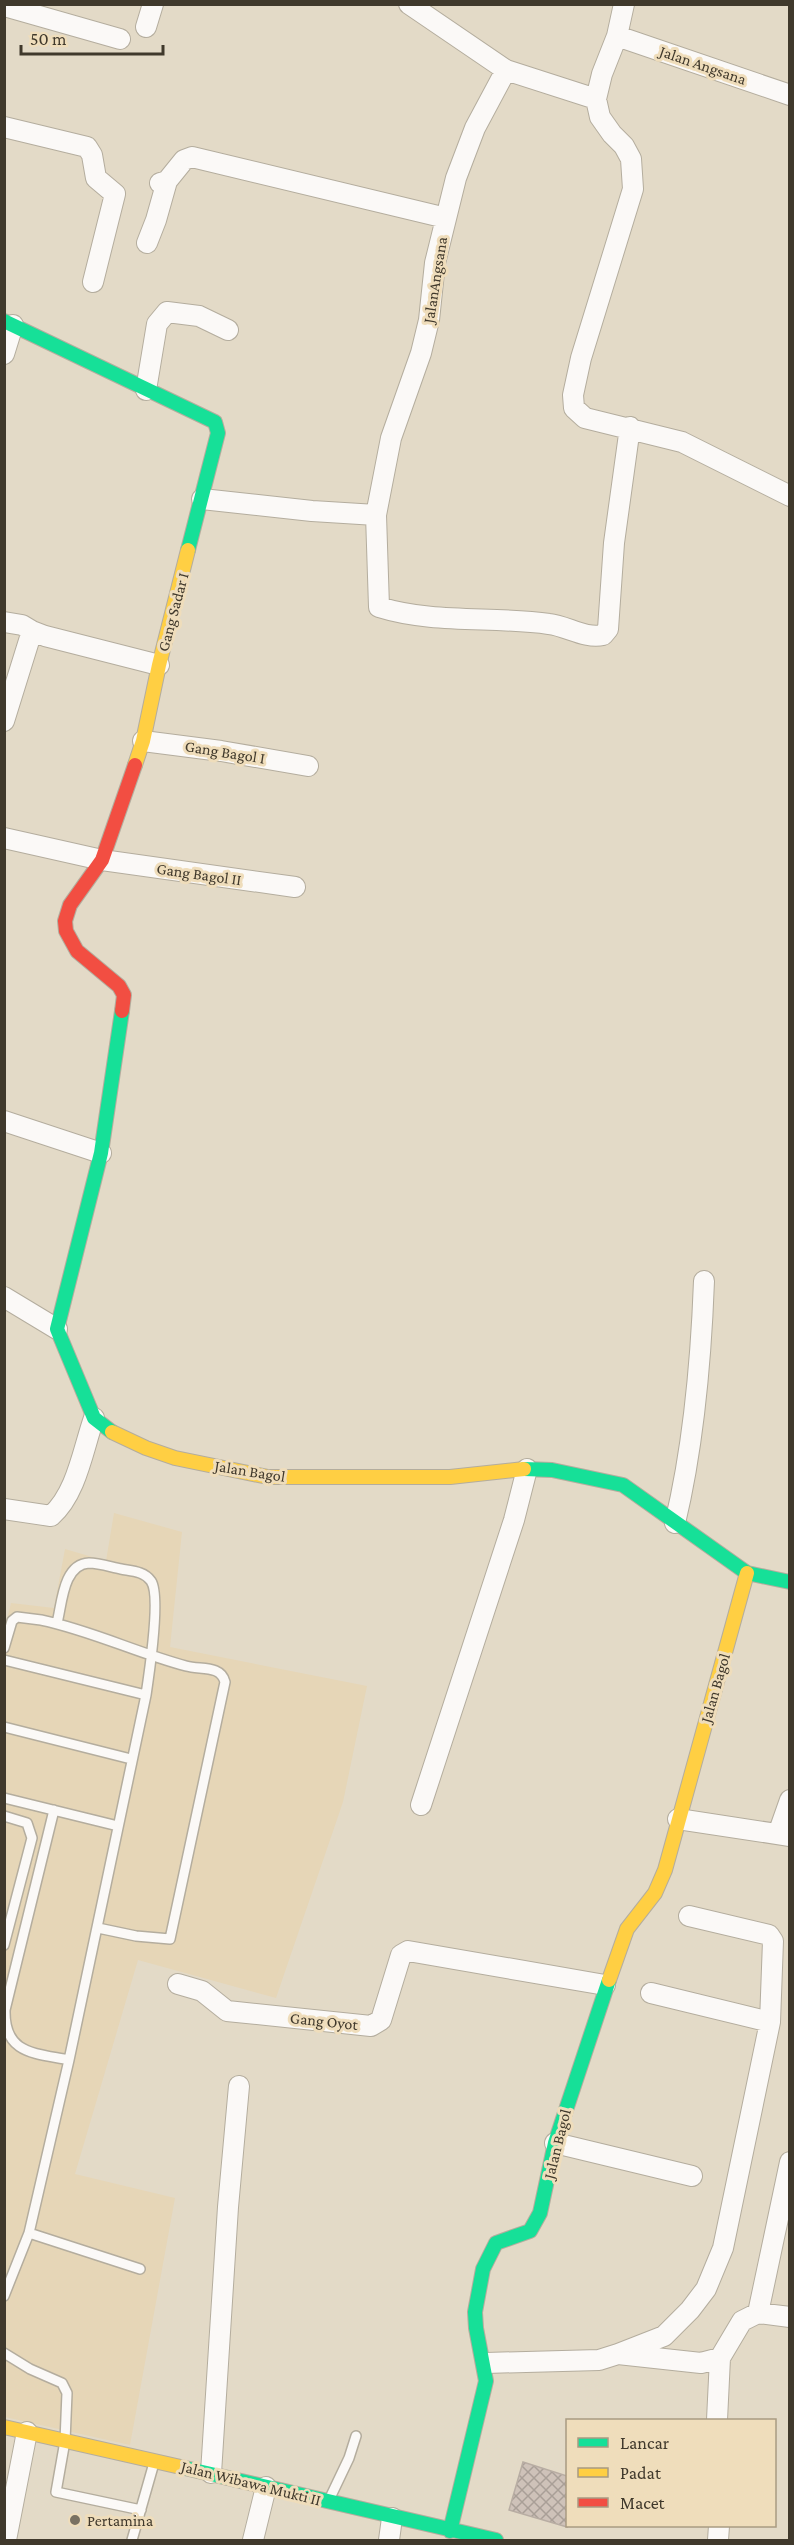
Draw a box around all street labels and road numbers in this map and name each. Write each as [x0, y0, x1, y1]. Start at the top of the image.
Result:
street label: Jalan Angsana [655, 42, 749, 89]
street label: JalanAngsana [419, 235, 451, 327]
street label: Gang Sadar I [154, 570, 193, 654]
street label: Gang Bagol I [184, 737, 266, 768]
street label: Gang Bagol II [155, 860, 243, 889]
street label: Jalan Bagol [211, 1457, 287, 1486]
street label: Jalan Bagol [696, 1651, 734, 1727]
street label: Gang Oyot [289, 2009, 359, 2034]
street label: Jalan Bagol [540, 2107, 575, 2183]
street label: Jalan Wibawa Mukti II [177, 2457, 323, 2510]

